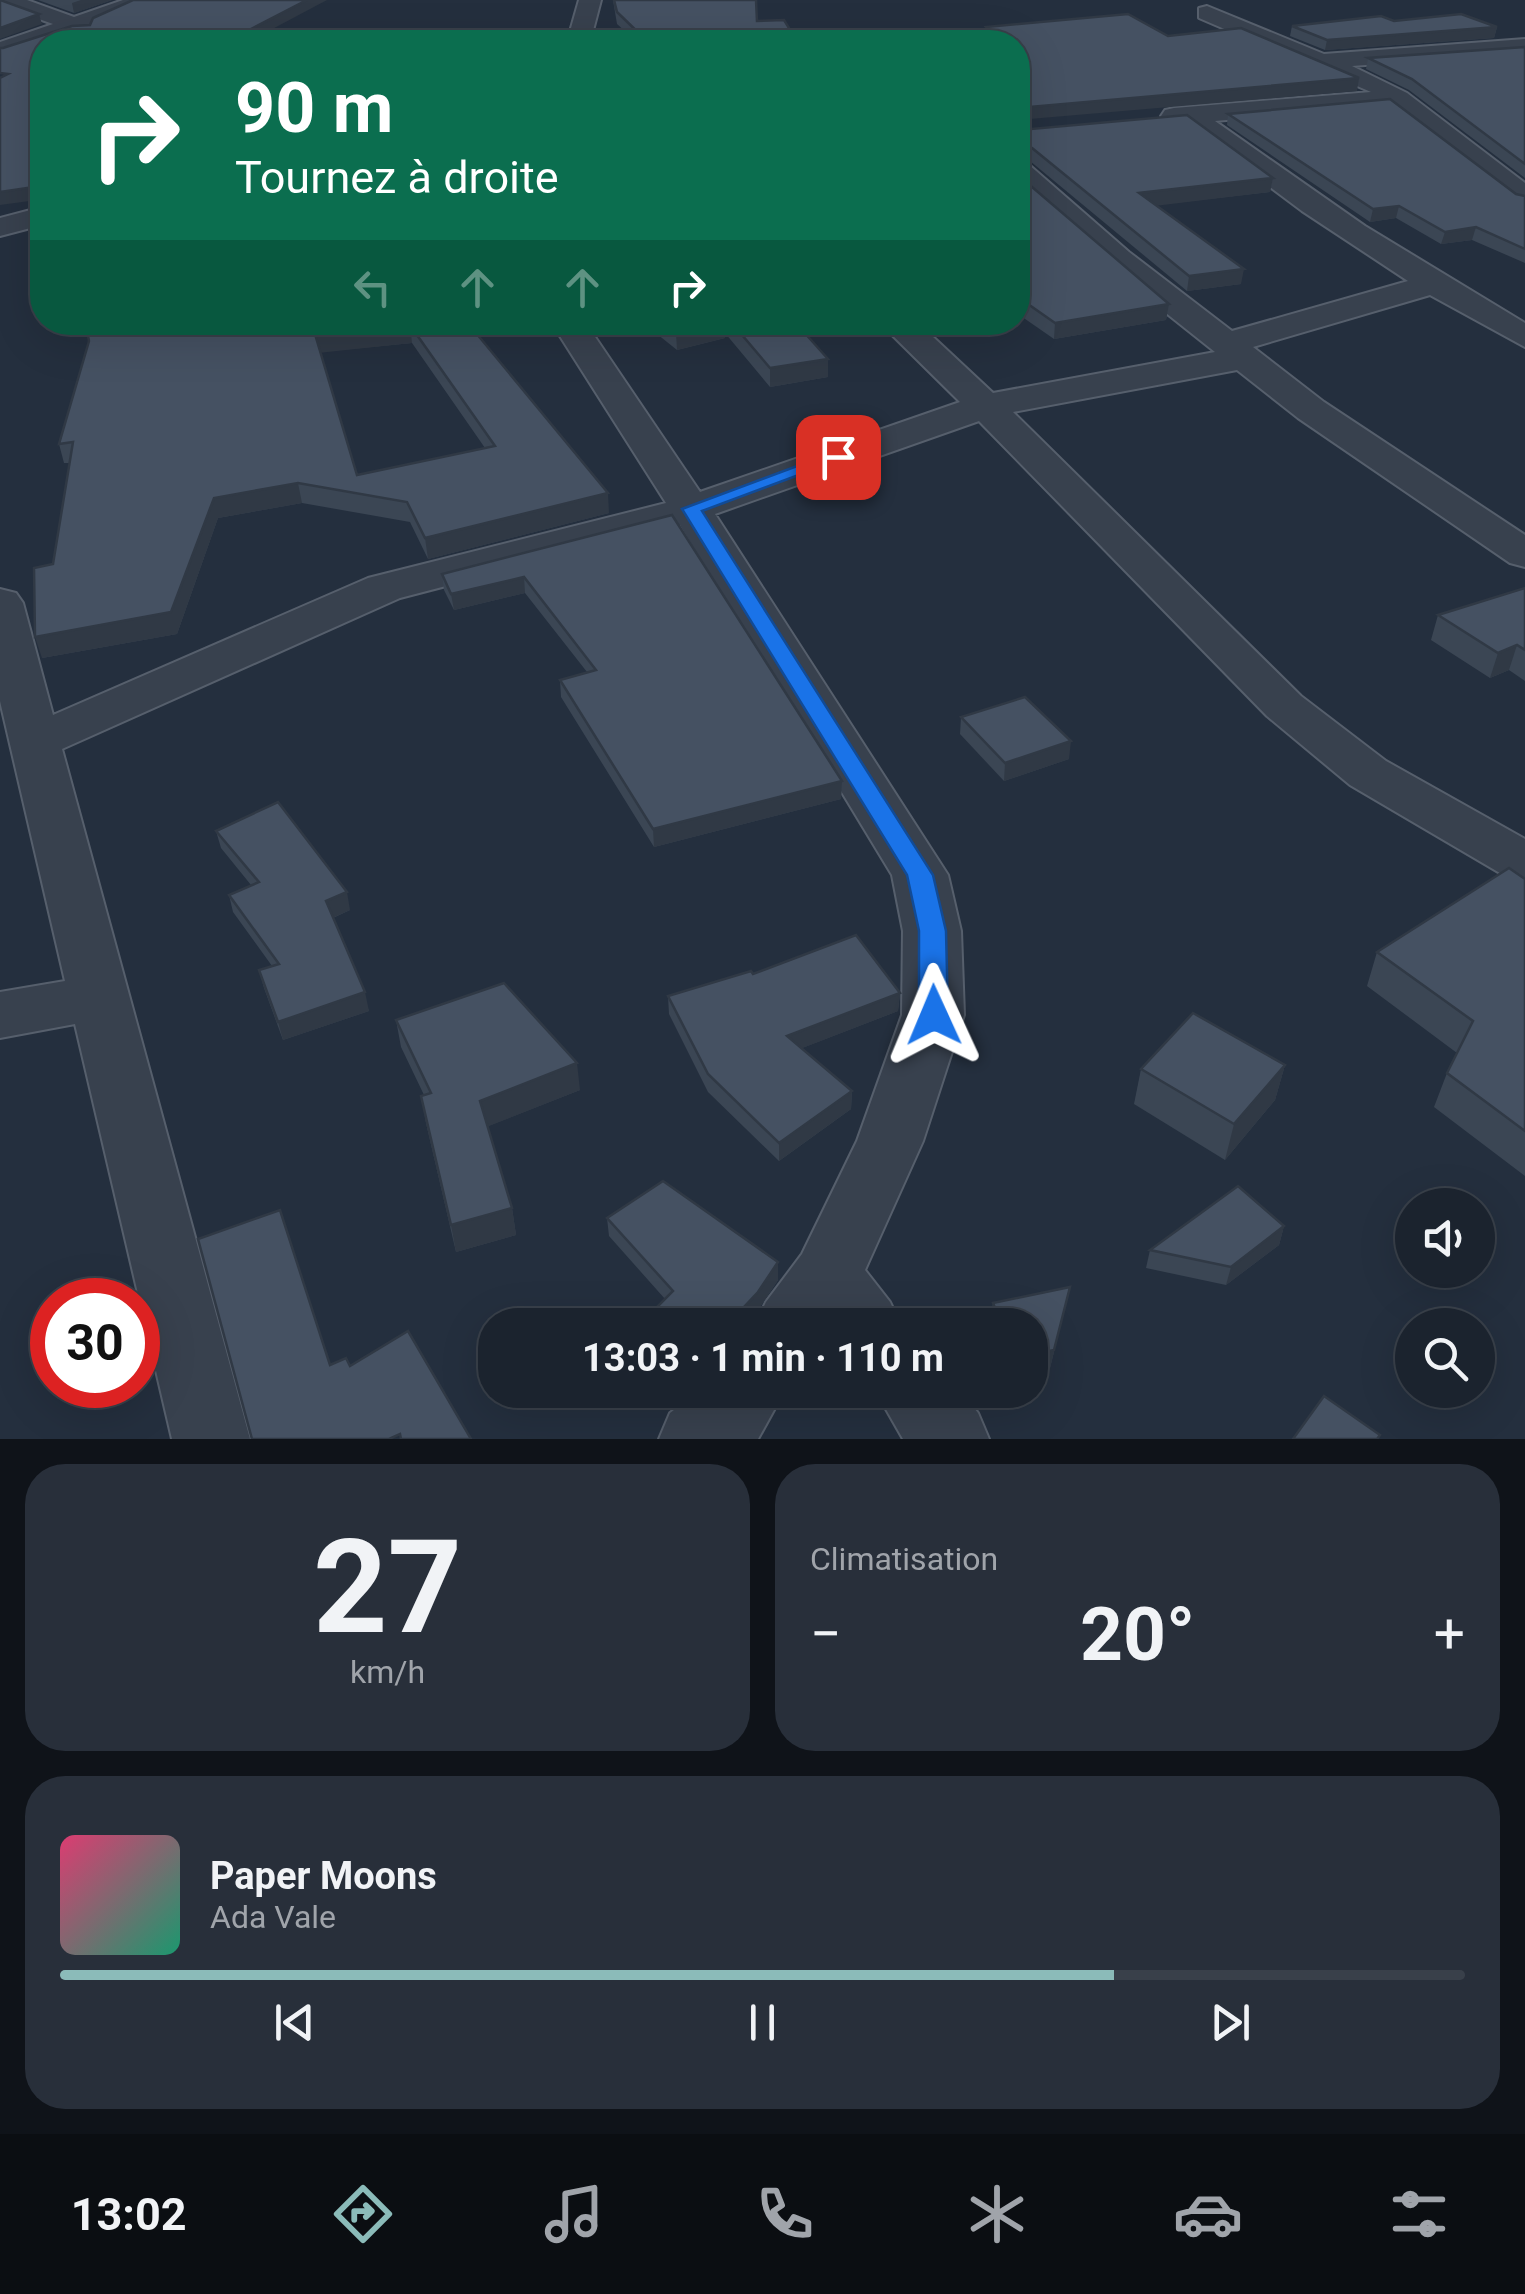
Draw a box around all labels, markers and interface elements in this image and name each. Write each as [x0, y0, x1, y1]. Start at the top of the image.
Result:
text: 90 m [235, 67, 393, 149]
icon: right [70, 70, 200, 200]
text: Tournez à droite [235, 151, 559, 204]
icon: left [345, 260, 400, 315]
icon: ahead [450, 260, 505, 315]
icon: ahead [555, 260, 610, 315]
icon: right [660, 260, 715, 315]
pin [796, 415, 881, 500]
icon: arrive [811, 430, 866, 485]
position arrow [882, 963, 986, 1067]
map controls [1395, 1188, 1495, 1408]
button: sound [1395, 1188, 1495, 1288]
speed limit sign: 30 [30, 1278, 160, 1408]
button: search [1395, 1308, 1495, 1408]
text: 13:03 · 1 min · 110 m [582, 1336, 944, 1380]
text: 27 [313, 1511, 462, 1664]
text: Climatisation [810, 1540, 998, 1578]
text: 20° [1080, 1590, 1195, 1678]
text: − [810, 1602, 841, 1666]
text: + [1434, 1602, 1465, 1666]
text: km/h [350, 1653, 425, 1691]
text: Paper Moons [210, 1854, 437, 1898]
text: Ada Vale [210, 1898, 336, 1936]
icon: previous [267, 1995, 322, 2050]
icon: pause [735, 1995, 790, 2050]
icon: next [1203, 1995, 1258, 2050]
icon: directions [328, 2179, 398, 2249]
icon: music [539, 2179, 609, 2249]
icon: phone [750, 2179, 820, 2249]
icon: climate [962, 2179, 1032, 2249]
icon: car [1173, 2179, 1243, 2249]
icon: filters [1384, 2179, 1454, 2249]
text: 13:02 [71, 2188, 187, 2241]

